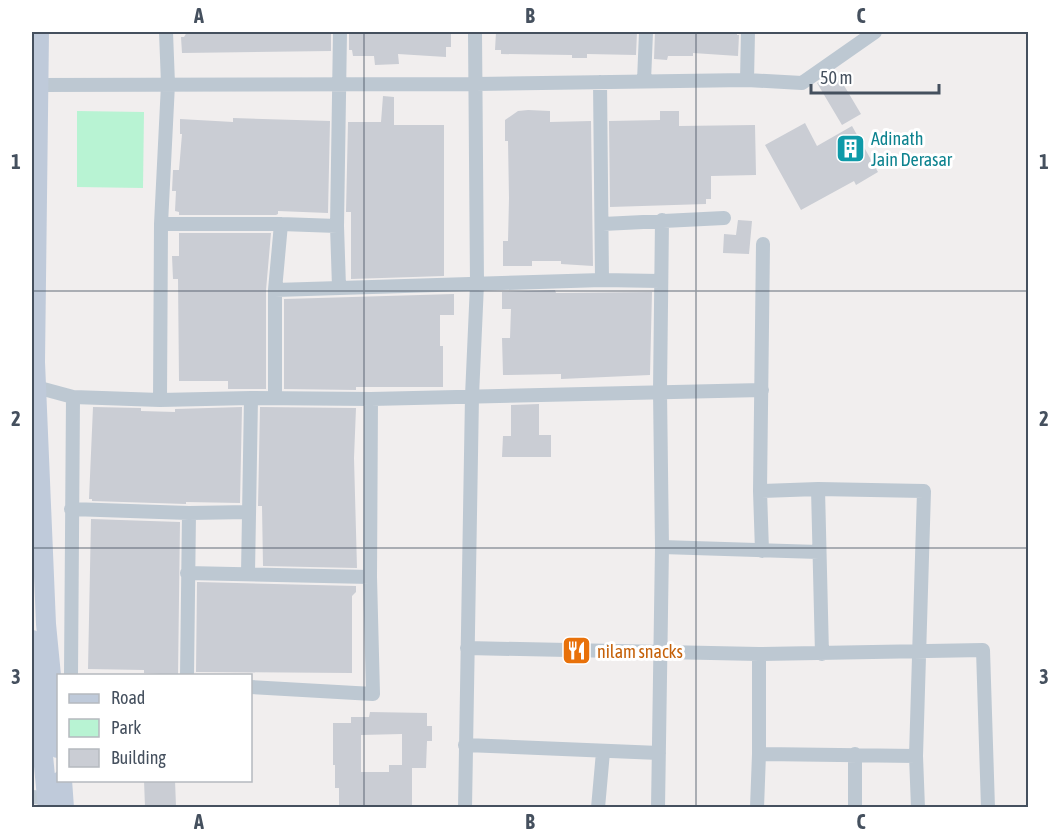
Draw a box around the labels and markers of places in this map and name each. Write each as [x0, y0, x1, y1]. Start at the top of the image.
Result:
place label: Adinath Jain Derasar [871, 128, 953, 170]
building icon: Adinath Jain Derasar [834, 132, 866, 164]
restaurant icon: nilam snacks [560, 635, 592, 667]
place label: nilam snacks [597, 641, 683, 662]

